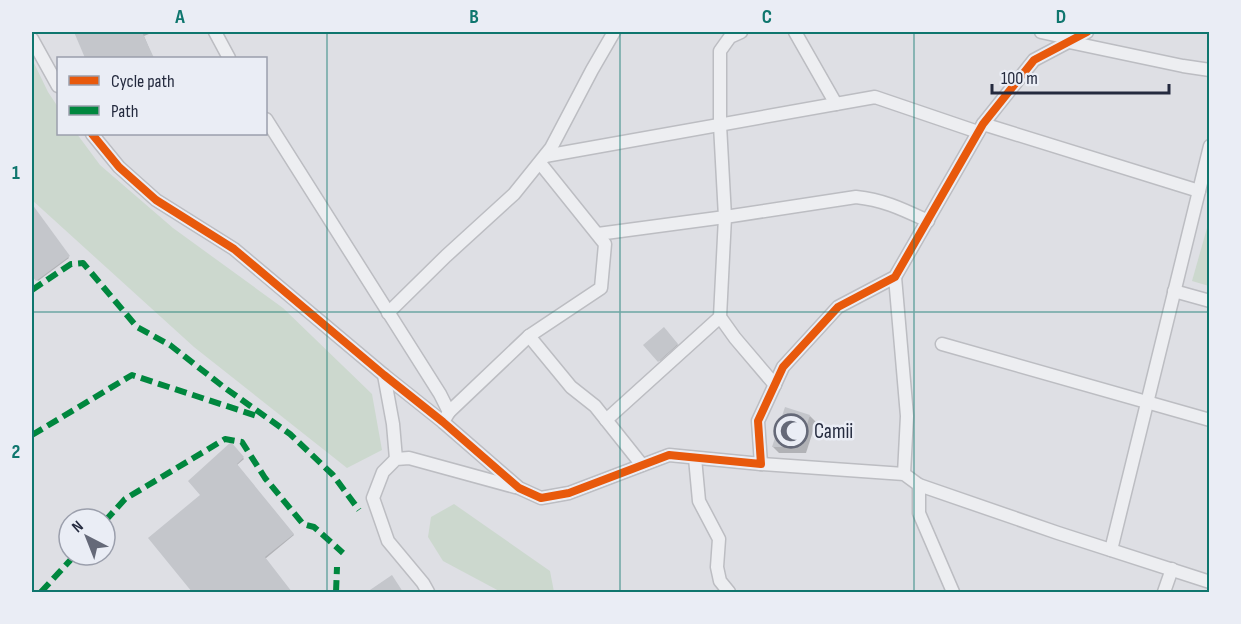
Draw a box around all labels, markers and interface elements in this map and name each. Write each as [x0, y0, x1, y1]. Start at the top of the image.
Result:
text: A [174, 5, 185, 29]
text: B [469, 5, 479, 29]
text: C [762, 5, 772, 29]
text: D [1056, 5, 1066, 29]
legend [57, 57, 267, 135]
scale bar [992, 57, 1169, 95]
text: 100 m [1001, 68, 1038, 89]
text: Cycle path [111, 71, 175, 92]
text: Path [111, 101, 139, 122]
text: 1 [12, 161, 20, 185]
mosque icon: Camii [773, 413, 809, 449]
place label: Camii [814, 419, 853, 444]
text: 2 [12, 440, 20, 464]
north arrow [57, 507, 117, 567]
text: N [68, 517, 87, 537]

